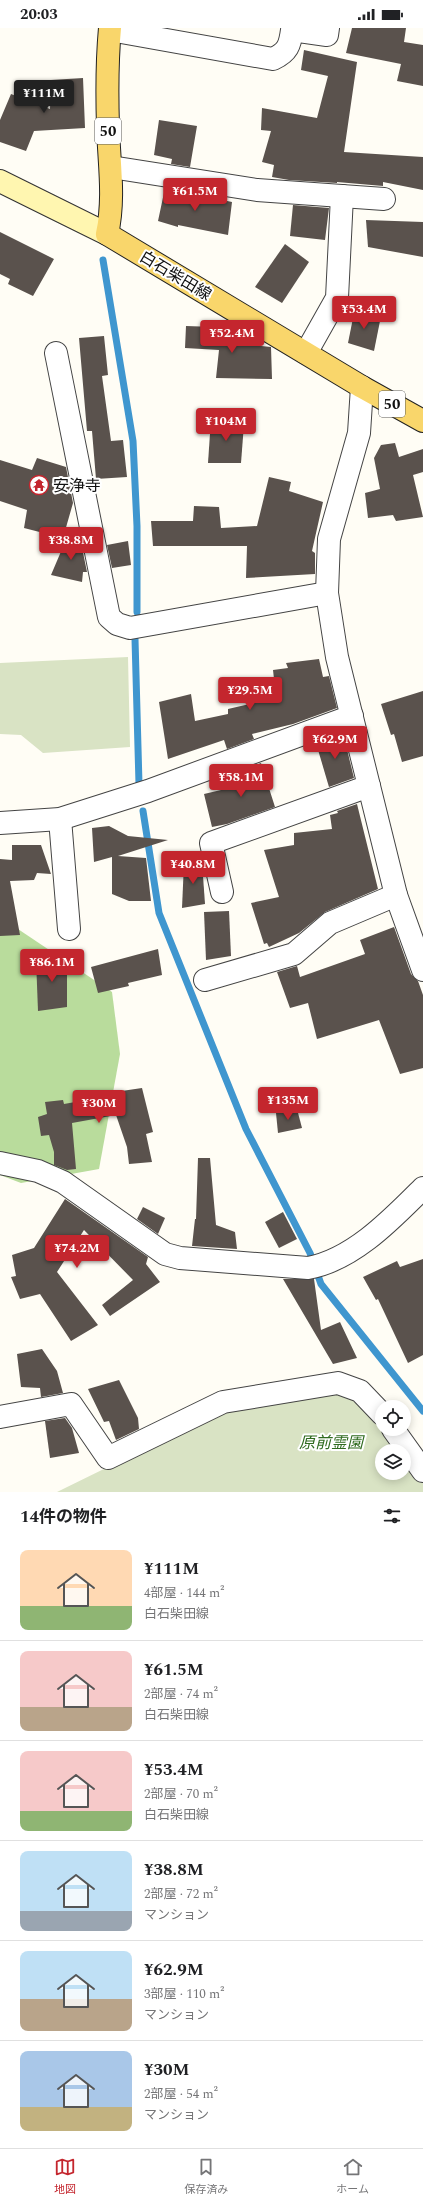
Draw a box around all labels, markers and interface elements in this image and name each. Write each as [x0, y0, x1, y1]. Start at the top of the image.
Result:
text: 20:03 [20, 3, 58, 26]
pin: ¥111M [16, 80, 72, 114]
text: ¥111M [23, 83, 65, 103]
road number: 50 [95, 118, 121, 144]
pin: ¥61.5M [162, 178, 228, 212]
text: ¥61.5M [172, 181, 218, 201]
street label: 白石柴田線 [135, 245, 216, 307]
pin: ¥53.4M [331, 296, 397, 330]
text: ¥53.4M [341, 299, 387, 319]
pin: ¥52.4M [199, 320, 265, 354]
text: ¥52.4M [209, 323, 255, 343]
road number: 50 [379, 391, 405, 417]
pin: ¥104M [198, 408, 254, 442]
text: ¥104M [205, 411, 247, 431]
temple icon: 安浄寺 [28, 474, 50, 496]
place label: 安浄寺 [53, 474, 101, 498]
pin: ¥38.8M [38, 527, 104, 561]
text: ¥38.8M [48, 530, 94, 550]
pin: ¥29.5M [217, 677, 283, 711]
text: ¥29.5M [227, 680, 273, 700]
pin: ¥62.9M [302, 726, 368, 760]
text: ¥62.9M [312, 729, 358, 749]
pin: ¥58.1M [208, 764, 274, 798]
text: ¥58.1M [218, 767, 264, 787]
pin: ¥40.8M [160, 851, 226, 885]
text: ¥40.8M [170, 854, 216, 874]
pin: ¥86.1M [19, 949, 85, 983]
text: ¥86.1M [29, 952, 75, 972]
pin: ¥135M [260, 1087, 316, 1121]
pin: ¥30M [75, 1090, 123, 1124]
text: ¥135M [267, 1090, 309, 1110]
text: ¥30M [82, 1093, 116, 1113]
pin: ¥74.2M [44, 1235, 110, 1269]
text: ¥74.2M [54, 1238, 100, 1258]
map controls [375, 1400, 411, 1480]
button: locate [375, 1400, 411, 1436]
park label: 原前霊園 [299, 1431, 365, 1455]
button: layers [375, 1444, 411, 1480]
text: 14件の物件 [20, 1504, 107, 1530]
icon: filters [381, 1505, 403, 1527]
text: ¥111M [144, 1556, 199, 1582]
icon: home [52, 1566, 100, 1614]
text: 4部屋 · 144 m² [144, 1583, 224, 1603]
text: 白石柴田線 [144, 1604, 209, 1624]
text: ¥61.5M [144, 1657, 204, 1683]
icon: home [52, 1667, 100, 1715]
text: 2部屋 · 74 m² [144, 1684, 218, 1704]
text: 白石柴田線 [144, 1705, 209, 1725]
text: ¥53.4M [144, 1757, 204, 1783]
icon: home [52, 1767, 100, 1815]
text: 2部屋 · 70 m² [144, 1784, 218, 1804]
text: 白石柴田線 [144, 1805, 209, 1825]
text: ¥38.8M [144, 1857, 204, 1883]
icon: home [52, 1867, 100, 1915]
text: 2部屋 · 72 m² [144, 1884, 218, 1904]
text: マンション [144, 1905, 209, 1925]
text: ¥62.9M [144, 1957, 204, 1983]
icon: home [52, 1967, 100, 2015]
text: 3部屋 · 110 m² [144, 1984, 224, 2004]
text: マンション [144, 2005, 209, 2025]
text: ¥30M [144, 2057, 190, 2083]
icon: home [52, 2067, 100, 2115]
text: 2部屋 · 54 m² [144, 2084, 218, 2104]
text: マンション [144, 2105, 209, 2125]
tab: 地図 [54, 2156, 76, 2198]
tab: 保存済み [184, 2156, 228, 2198]
tab: ホーム [336, 2156, 369, 2198]

